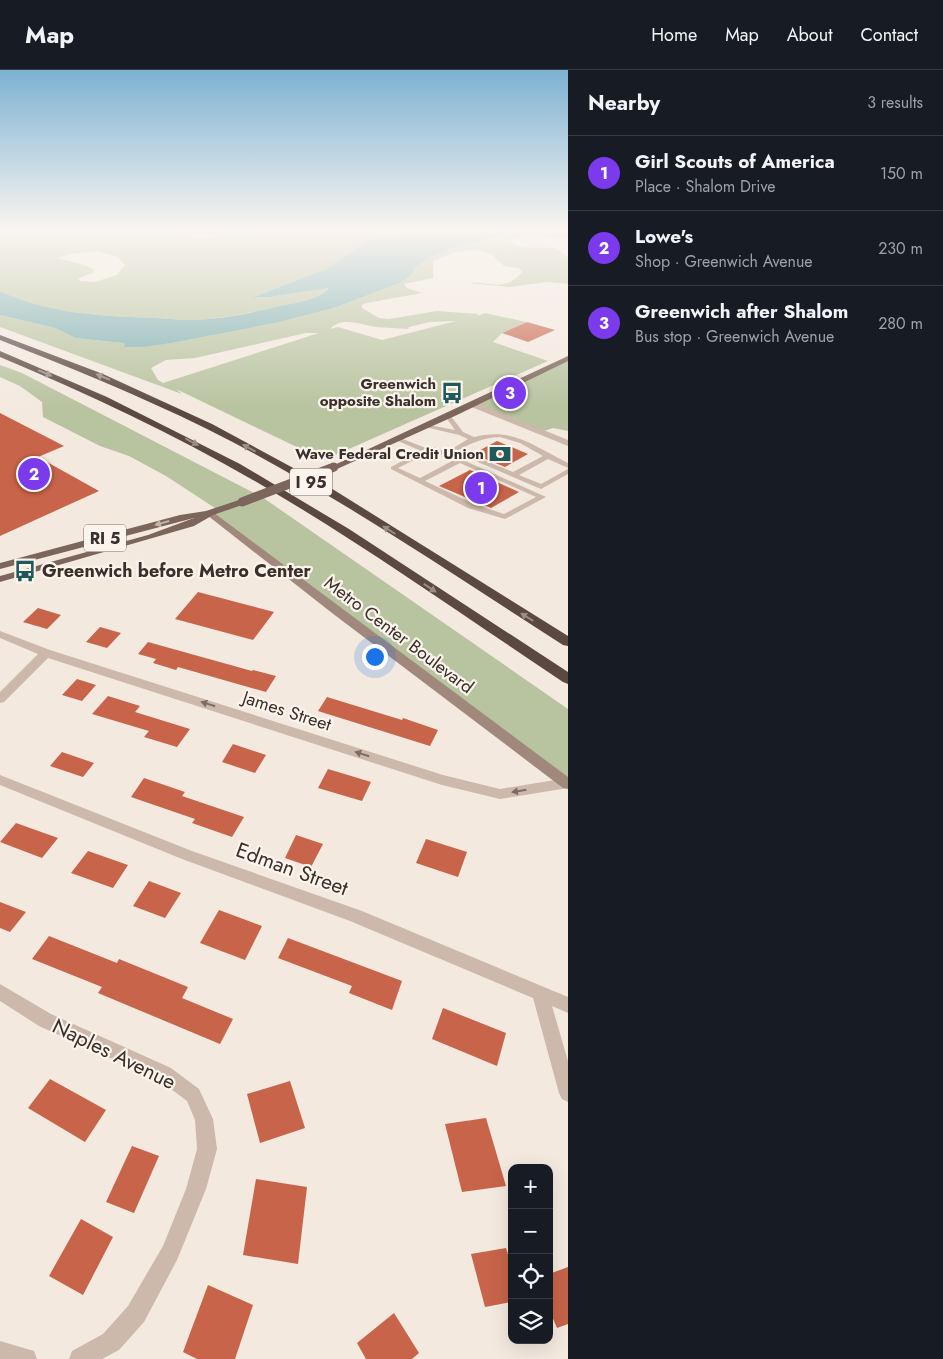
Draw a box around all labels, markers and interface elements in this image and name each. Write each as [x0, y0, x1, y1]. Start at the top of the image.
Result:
text: Map [25, 17, 74, 52]
text: Home [651, 22, 697, 48]
text: Map [725, 22, 759, 48]
text: About [787, 22, 832, 48]
text: Contact [860, 22, 918, 48]
text: Nearby [588, 88, 660, 118]
text: 3 results [867, 91, 923, 114]
text: Girl Scouts of America [635, 148, 835, 175]
text: 1 [600, 162, 608, 185]
text: 150 m [880, 162, 923, 185]
text: Place · Shalom Drive [635, 175, 776, 198]
text: Lowe's [635, 223, 693, 250]
text: 2 [599, 237, 609, 260]
text: 230 m [878, 237, 923, 260]
text: Shop · Greenwich Avenue [635, 250, 813, 273]
text: Greenwich after Shalom [635, 298, 848, 325]
text: 3 [599, 312, 609, 335]
text: 280 m [878, 312, 923, 335]
text: Bus stop · Greenwich Avenue [635, 325, 834, 348]
one-way arrow [38, 369, 52, 377]
one-way arrow [96, 373, 110, 381]
place label: Greenwich opposite Shalom [320, 373, 436, 412]
pin: 3 [494, 374, 526, 412]
bus stop icon: Greenwich opposite Shalom [439, 380, 465, 406]
one-way arrow [185, 438, 199, 446]
bank icon: Wave Federal Credit Union [487, 441, 513, 467]
place label: Wave Federal Credit Union [295, 443, 484, 465]
one-way arrow [242, 444, 256, 452]
pin: 2 [18, 455, 50, 493]
road number: I 95 [290, 468, 332, 496]
pin: 1 [465, 469, 497, 507]
one-way arrow [155, 519, 170, 527]
road number: RI 5 [84, 524, 126, 552]
one-way arrow [383, 525, 396, 534]
bus stop icon: Greenwich before Metro Center [12, 558, 38, 584]
place label: Greenwich before Metro Center [42, 558, 311, 584]
street label: Metro Center Boulevard [319, 570, 479, 700]
one-way arrow [424, 583, 437, 593]
one-way arrow [520, 612, 533, 621]
your location [362, 644, 388, 670]
street label: James Street [237, 684, 335, 738]
one-way arrow [200, 700, 215, 707]
one-way arrow [355, 749, 370, 757]
one-way arrow [511, 787, 527, 795]
street label: Edman Street [232, 835, 352, 903]
street label: Naples Avenue [47, 1011, 181, 1097]
map controls [508, 1164, 553, 1344]
button: + [508, 1164, 553, 1209]
button: − [508, 1209, 553, 1254]
button: locate [508, 1254, 553, 1299]
button: layers [508, 1299, 553, 1344]

